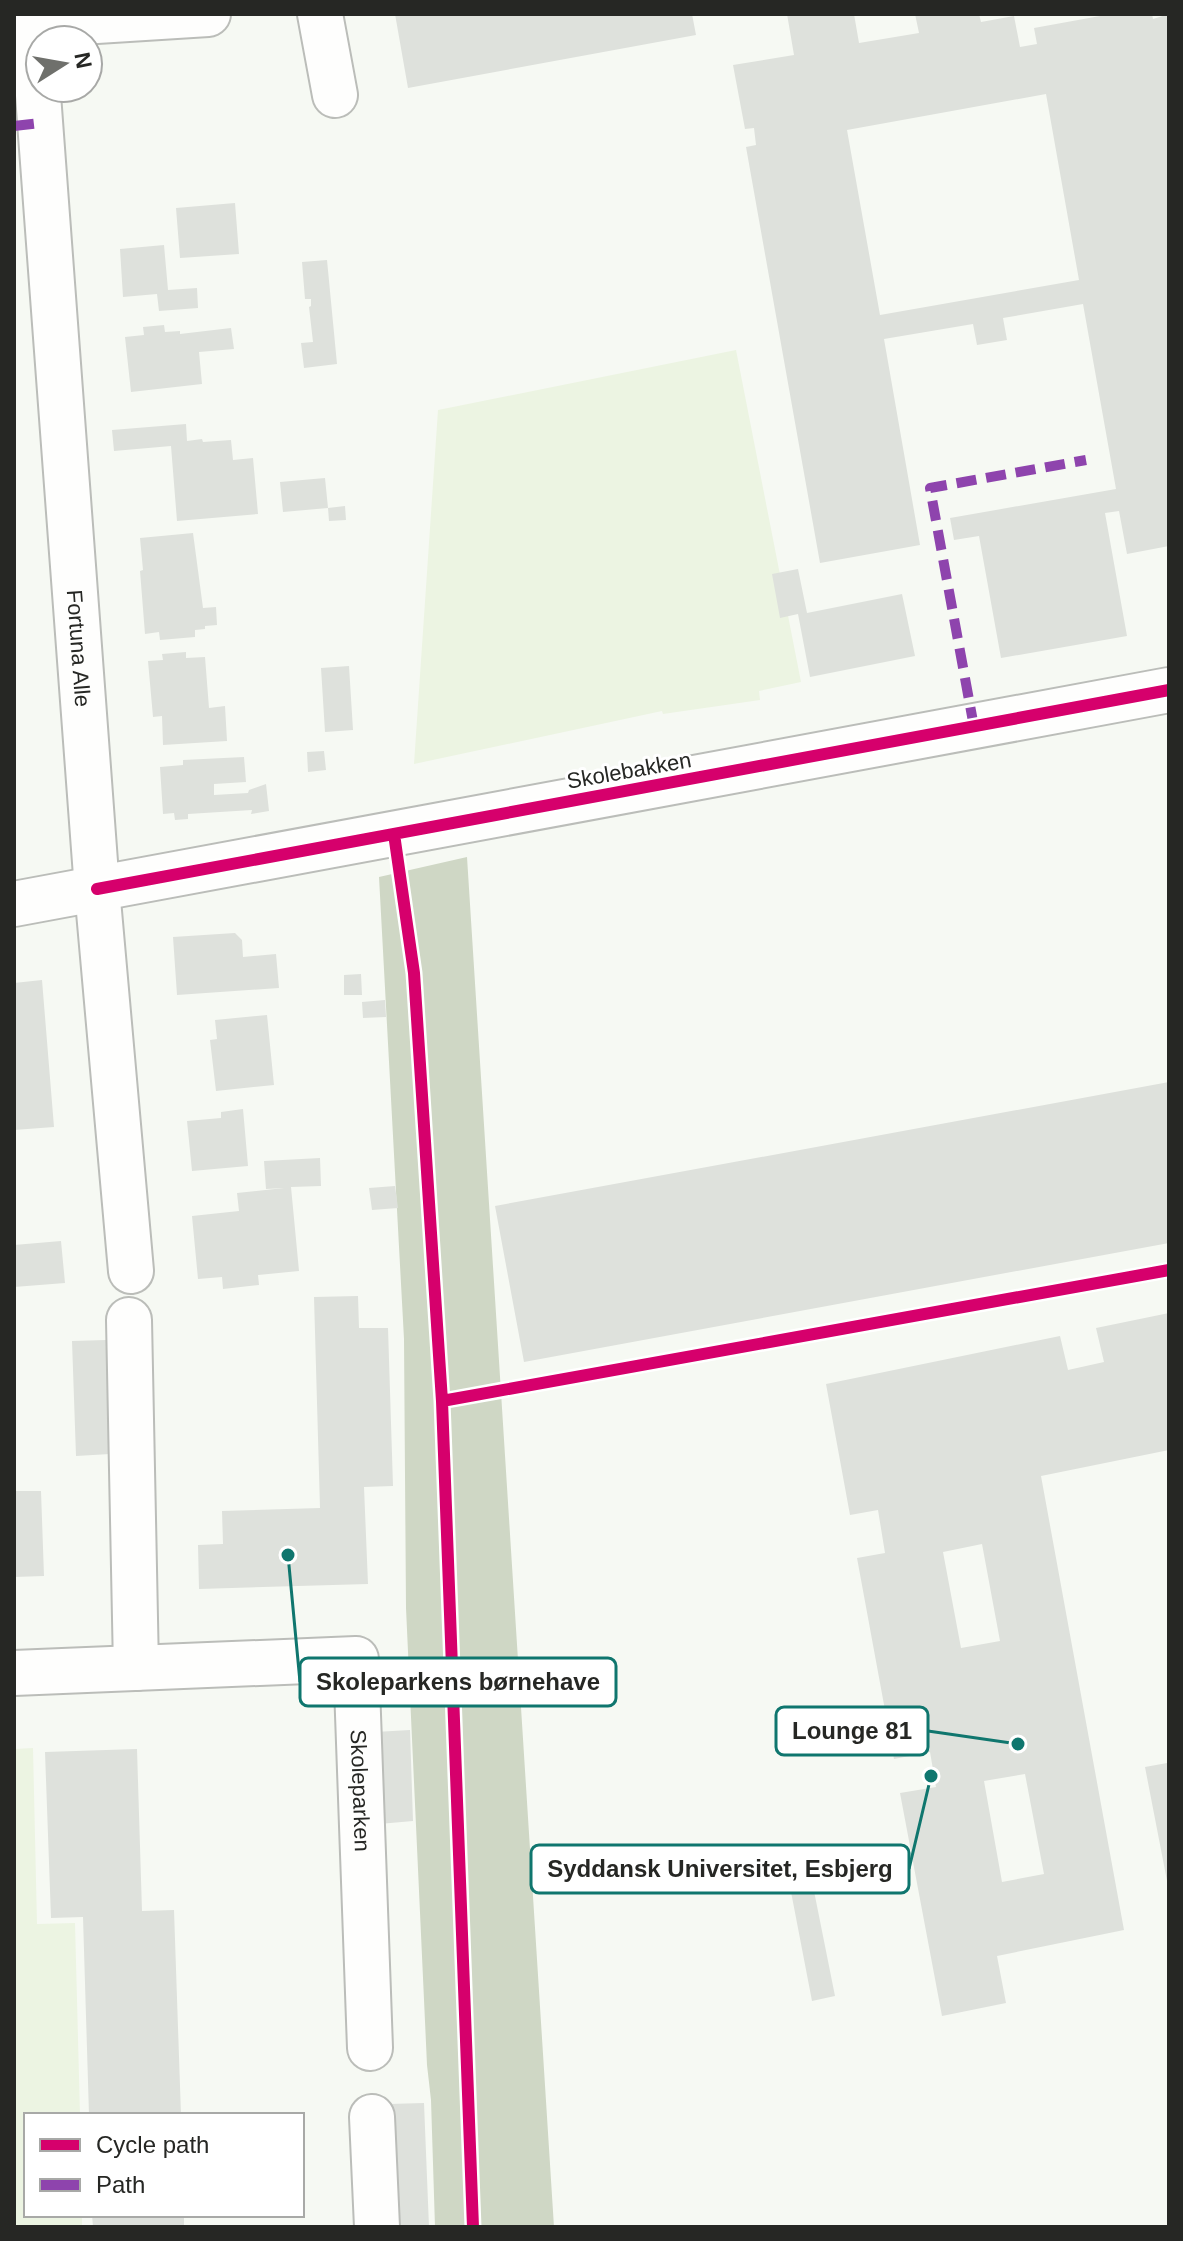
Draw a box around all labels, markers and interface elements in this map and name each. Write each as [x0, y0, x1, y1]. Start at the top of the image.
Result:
north arrow [24, 24, 104, 104]
text: N [69, 50, 97, 70]
street label: Fortuna Alle [62, 589, 95, 708]
street label: Skolebakken [565, 747, 693, 794]
callout: Skoleparkens børnehave [300, 1658, 616, 1706]
text: Skoleparkens børnehave [316, 1668, 600, 1695]
callout: Lounge 81 [776, 1707, 928, 1755]
text: Lounge 81 [792, 1717, 912, 1744]
street label: Skoleparken [346, 1729, 375, 1852]
callout: Syddansk Universitet, Esbjerg [531, 1845, 909, 1893]
text: Syddansk Universitet, Esbjerg [547, 1855, 893, 1882]
legend [24, 2113, 304, 2217]
text: Cycle path [96, 2131, 209, 2158]
text: Path [96, 2171, 145, 2198]

